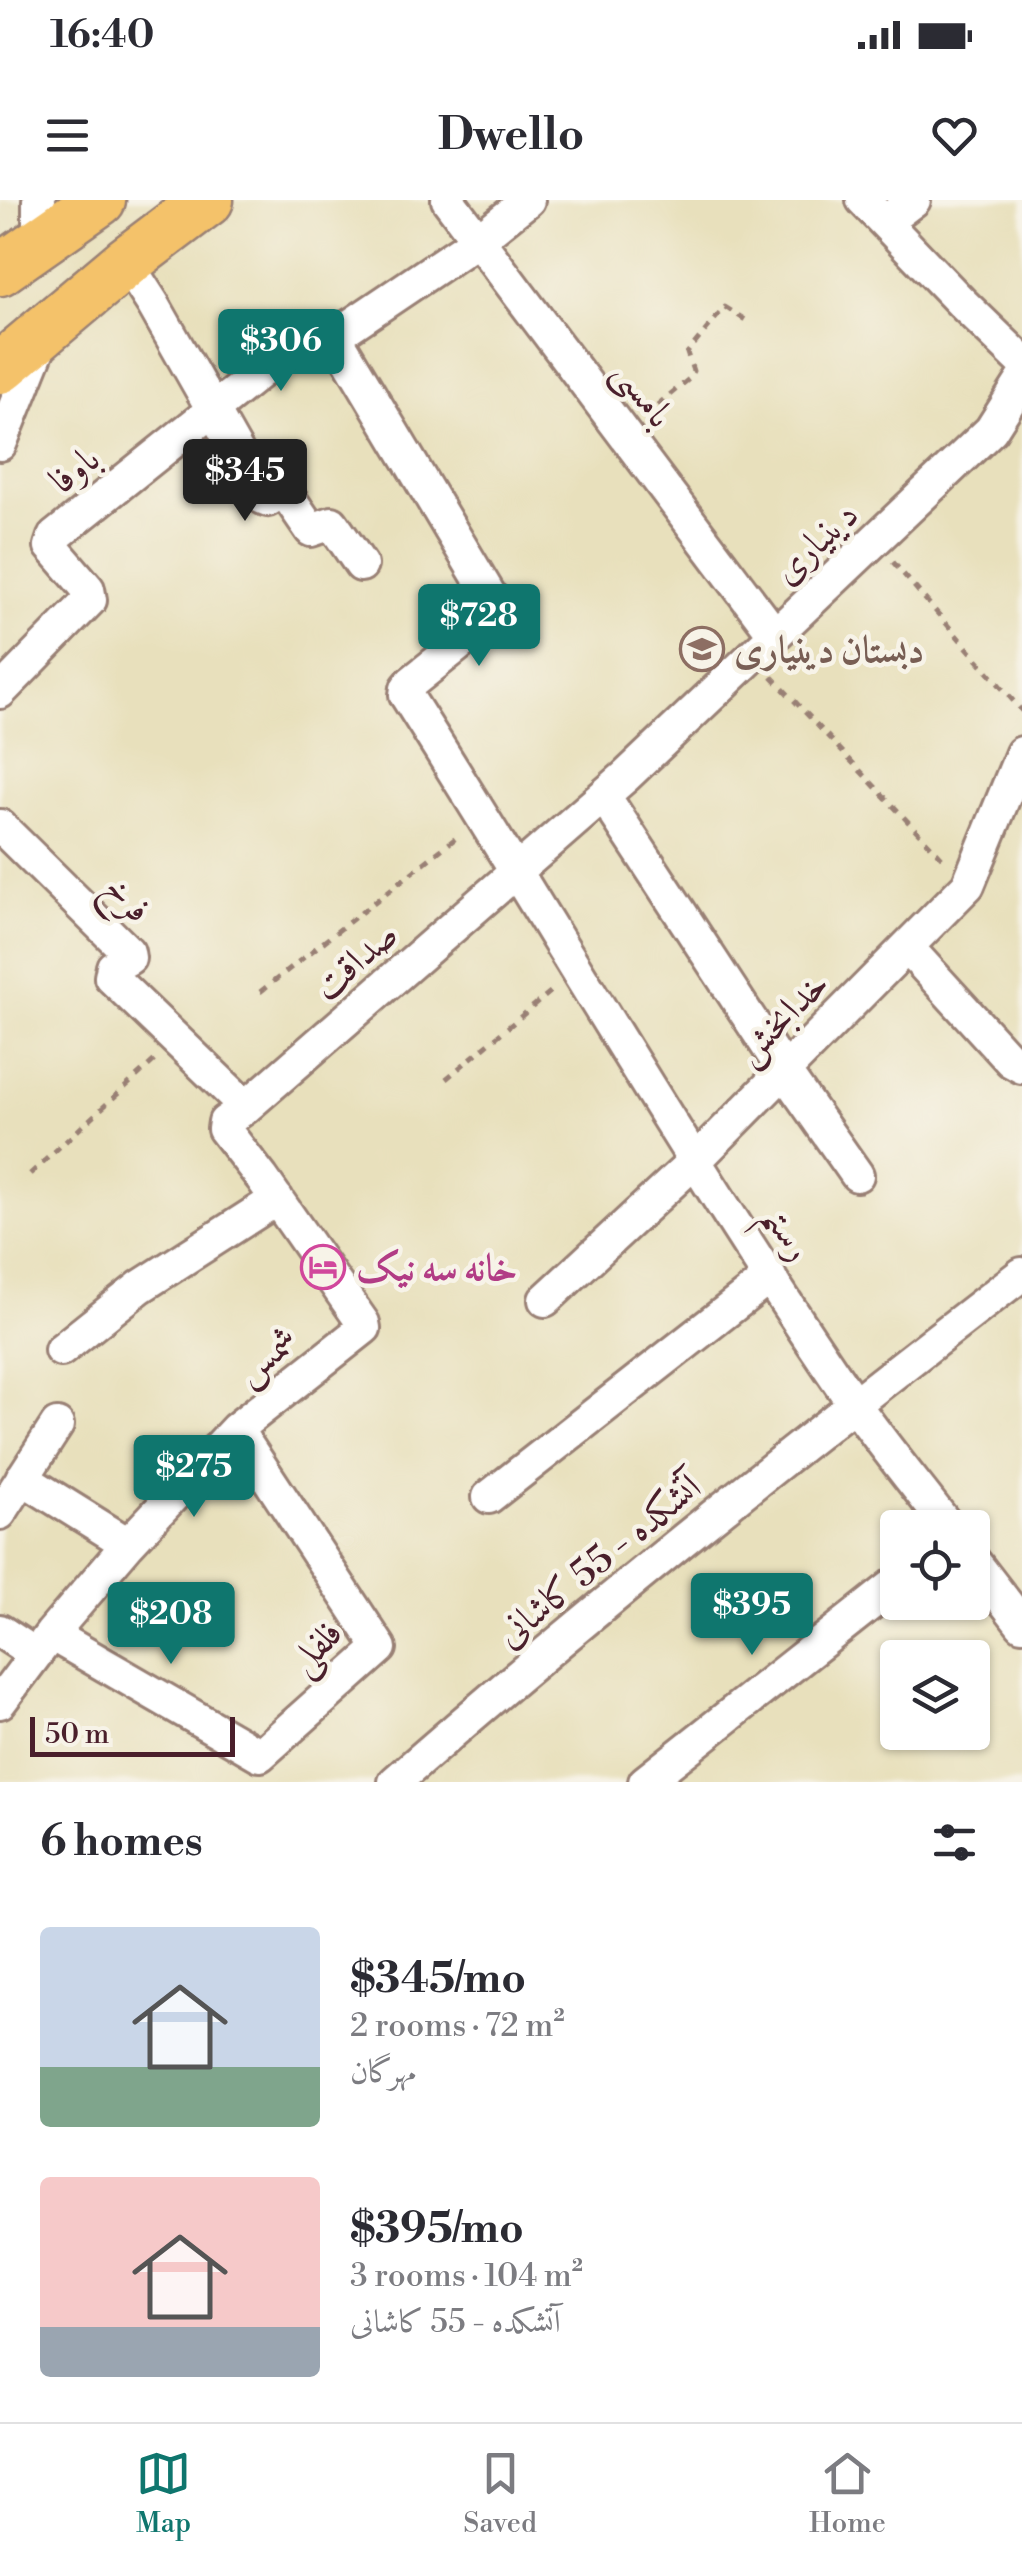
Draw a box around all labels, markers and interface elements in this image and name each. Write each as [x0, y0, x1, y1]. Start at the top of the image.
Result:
text: 16:40 [50, 12, 154, 59]
text: Dwello [438, 107, 584, 164]
icon: menu [40, 108, 95, 163]
icon: heart [927, 108, 982, 163]
pin: $306 [222, 309, 340, 394]
text: $306 [240, 321, 322, 361]
street label: بامسی [601, 351, 684, 438]
street label: باوفا [40, 436, 110, 504]
pin: $345 [186, 439, 304, 524]
text: $345 [205, 451, 285, 491]
street label: دینیاری [763, 492, 869, 595]
pin: $728 [420, 584, 538, 669]
text: $728 [440, 596, 518, 636]
school or university icon: دبستان دینیاری [679, 626, 725, 672]
place label: دبستان دینیاری [734, 627, 924, 674]
street label: فرخ [86, 865, 161, 939]
street label: صداقت [304, 911, 408, 1011]
street label: خدابخش [725, 961, 840, 1076]
street label: رستم [740, 1196, 822, 1277]
hotel icon: خانه سه نیک [300, 1244, 346, 1290]
place label: خانه سه نیک [356, 1245, 517, 1292]
street label: شمس [226, 1317, 309, 1396]
pin: $275 [135, 1435, 253, 1520]
text: $275 [156, 1447, 232, 1487]
street label: آتشکده - 55 کاشانی [487, 1462, 714, 1658]
map controls [880, 1510, 990, 1750]
button: locate [880, 1510, 990, 1620]
pin: $395 [693, 1573, 811, 1658]
pin: $208 [112, 1582, 230, 1667]
text: $395 [713, 1585, 791, 1625]
text: $208 [130, 1594, 212, 1634]
street label: فلفلی [279, 1611, 355, 1687]
button: layers [880, 1640, 990, 1750]
scale bar [30, 1712, 235, 1756]
text: 50 m [45, 1717, 109, 1752]
icon: filters [927, 1815, 982, 1870]
text: 6 homes [40, 1816, 203, 1869]
text: $345/mo [350, 1953, 526, 2006]
icon: home [120, 1967, 240, 2087]
text: 2 rooms · 72 m² [350, 2006, 565, 2046]
text: مهرگان [350, 2052, 416, 2092]
text: $395/mo [350, 2203, 524, 2256]
icon: home [120, 2217, 240, 2337]
text: 3 rooms · 104 m² [350, 2256, 583, 2296]
text: آتشکده - 55 کاشانی [350, 2302, 561, 2342]
tab: Map [136, 2446, 191, 2541]
tab: Saved [463, 2446, 537, 2541]
tab: Home [809, 2446, 886, 2541]

